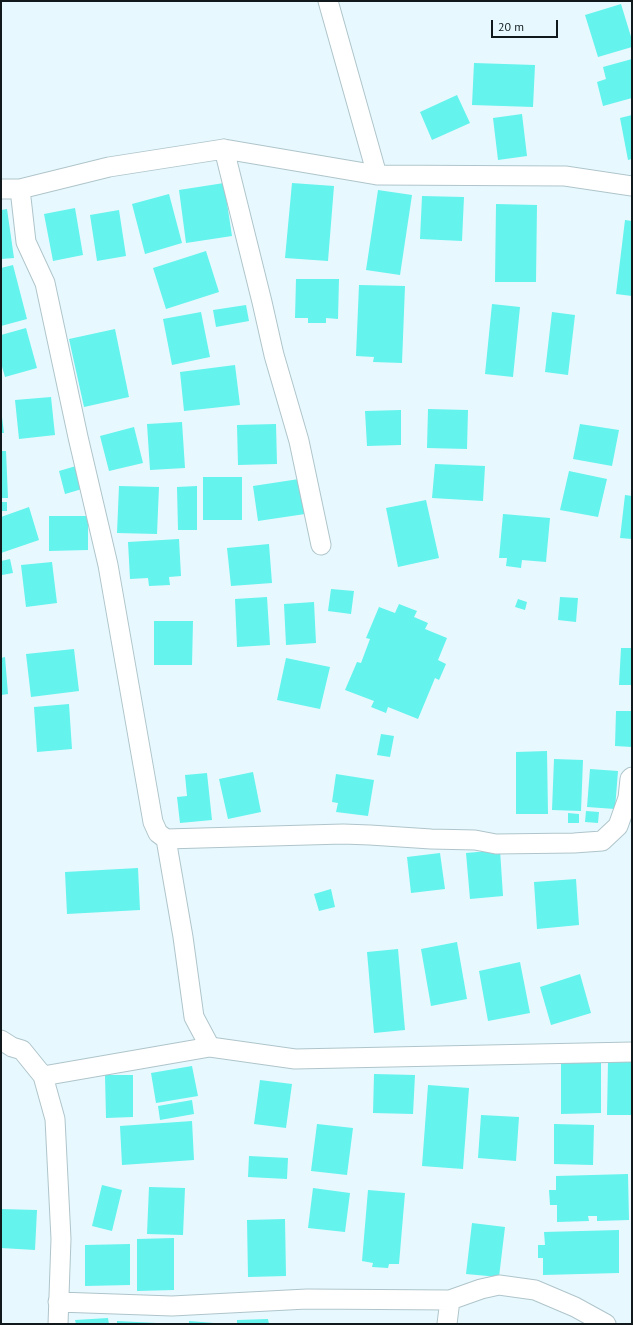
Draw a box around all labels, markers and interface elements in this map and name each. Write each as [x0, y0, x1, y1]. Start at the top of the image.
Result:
scale bar [493, 12, 560, 38]
text: 20 m [498, 19, 524, 34]

